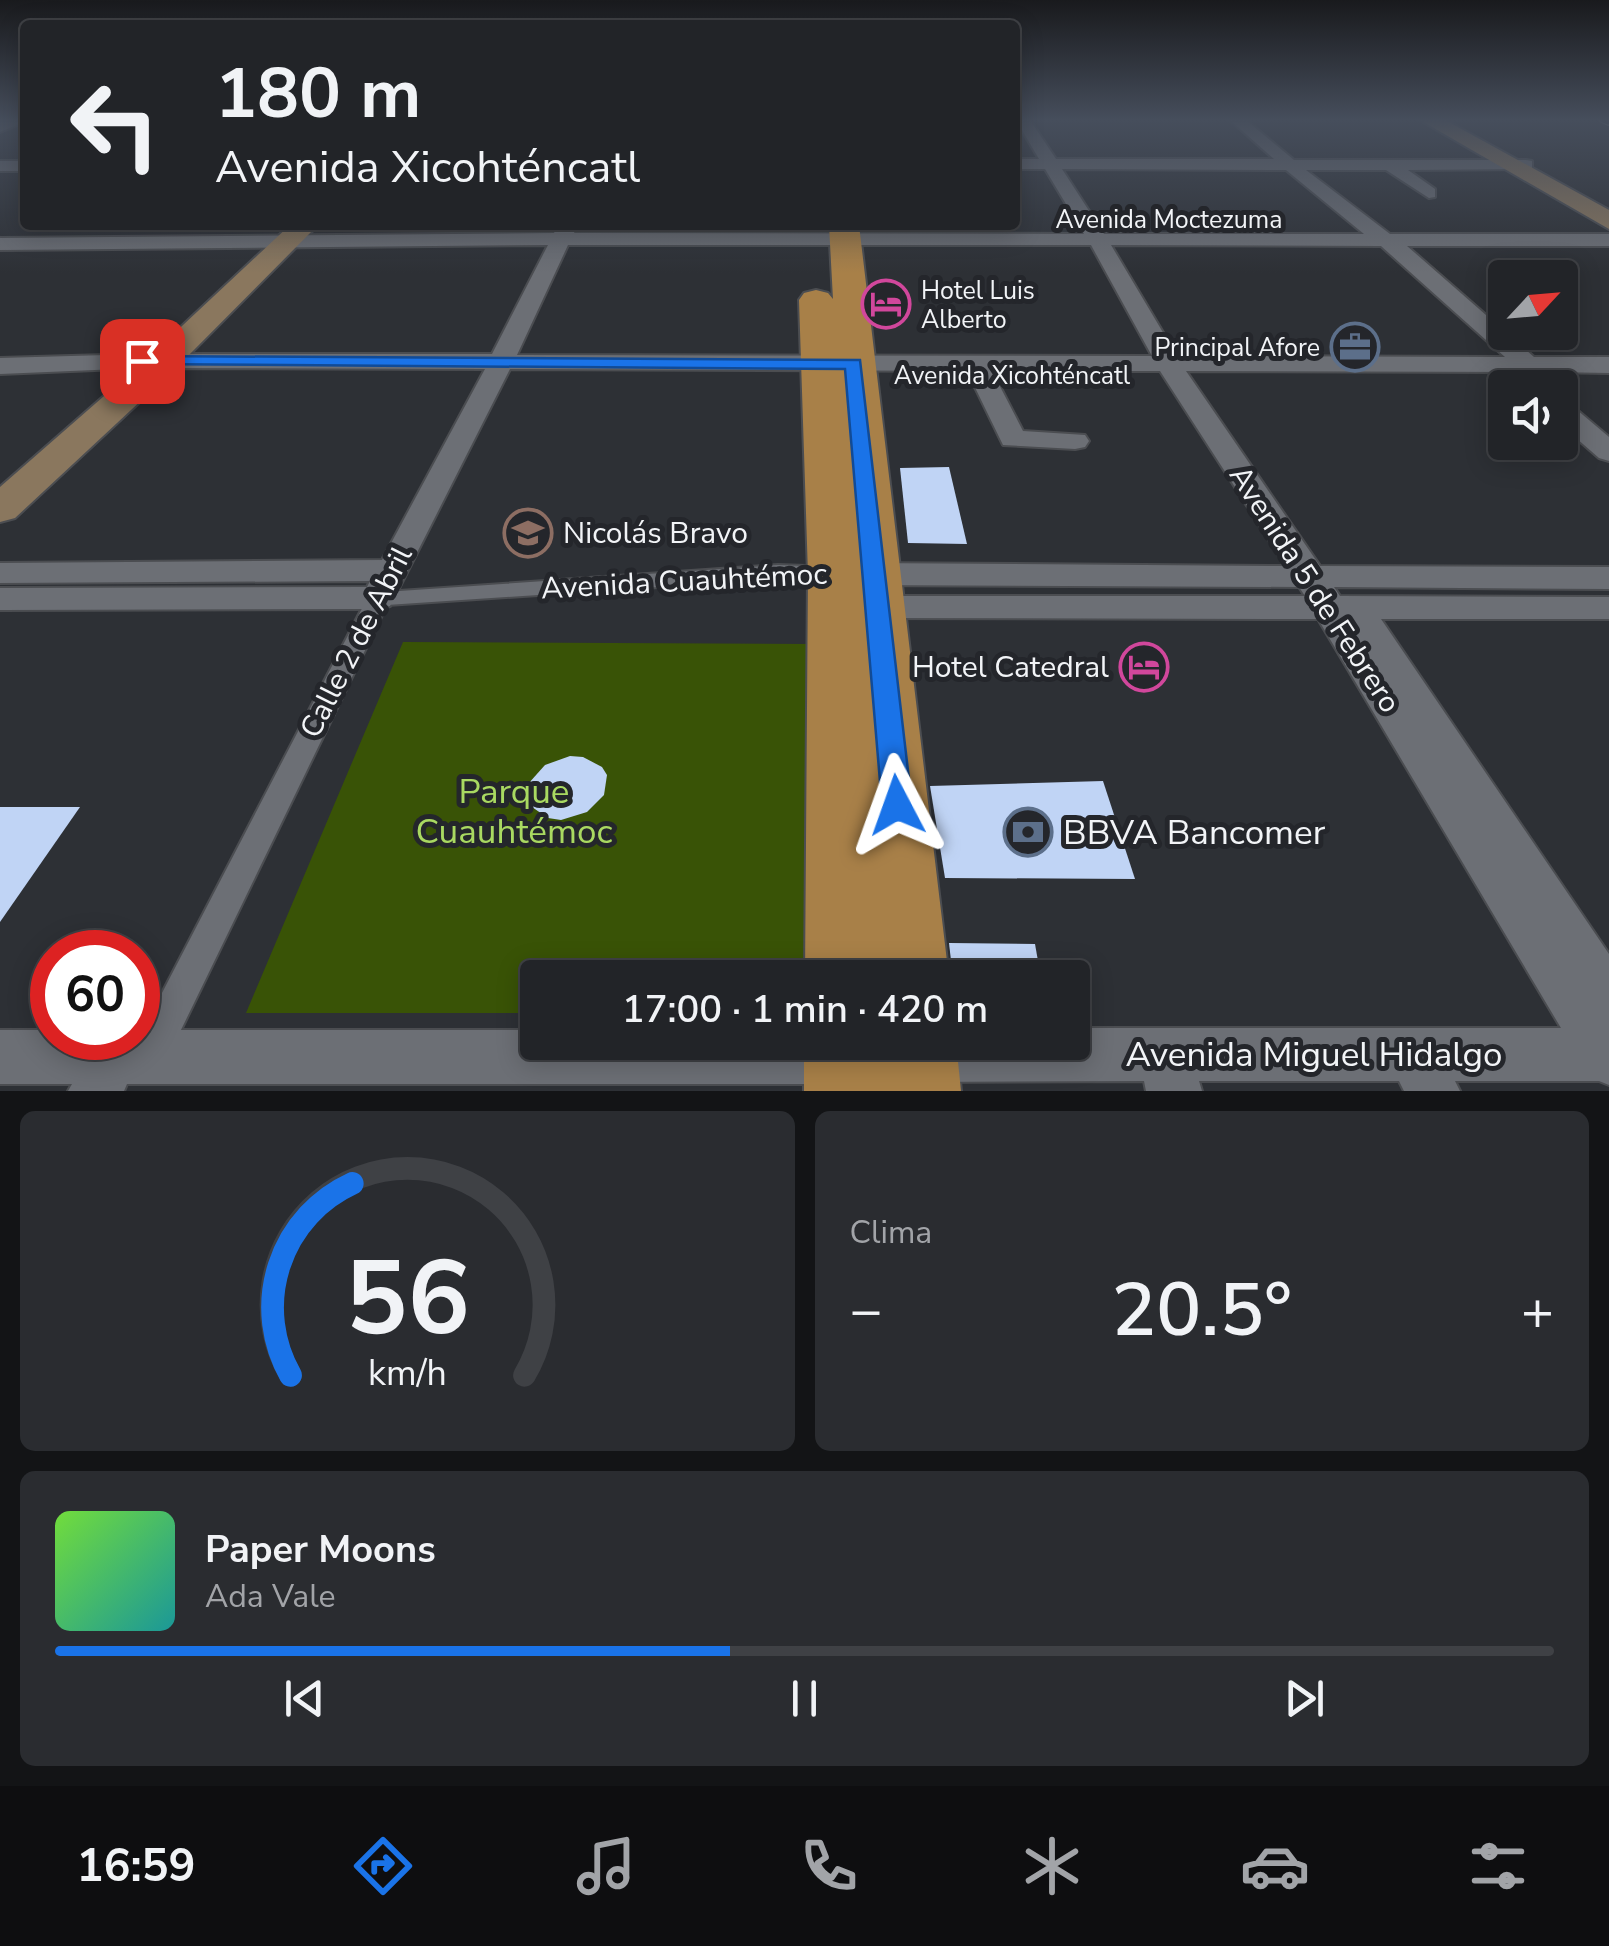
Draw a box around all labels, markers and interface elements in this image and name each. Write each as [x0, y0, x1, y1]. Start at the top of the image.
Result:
text: 180 m [215, 46, 421, 142]
icon: left [50, 60, 180, 190]
text: Avenida Xicohténcatl [215, 137, 640, 198]
street label: Avenida Moctezuma [1056, 203, 1282, 237]
north arrow [1488, 260, 1578, 350]
map controls [1488, 260, 1578, 460]
place label: Hotel Luis Alberto [921, 274, 1035, 337]
hotel icon: Hotel Luis Alberto [860, 278, 912, 330]
pin [100, 319, 185, 404]
office icon: Principal Afore [1329, 321, 1381, 373]
place label: Principal Afore [1154, 331, 1320, 365]
icon: arrive [115, 334, 170, 389]
street label: Avenida Xicohténcatl [894, 359, 1131, 393]
button: sound [1488, 370, 1578, 460]
street label: Avenida 5 de Febrero [1219, 458, 1410, 721]
school or university icon: Nicolás Bravo [502, 507, 554, 559]
place label: Nicolás Bravo [563, 513, 748, 554]
street label: Calle 2 de Abril [291, 539, 422, 745]
street label: Avenida Cuauhtémoc [540, 554, 828, 609]
hotel icon: Hotel Catedral [1118, 641, 1170, 693]
place label: Hotel Catedral [912, 647, 1109, 688]
position arrow [845, 753, 949, 857]
park label: Parque Cuauhtémoc [415, 768, 613, 855]
bank icon: BBVA Bancomer [1002, 806, 1054, 858]
place label: BBVA Bancomer [1063, 809, 1326, 856]
speed limit sign: 60 [30, 930, 160, 1060]
text: 17:00 · 1 min · 420 m [622, 984, 988, 1035]
street label: Avenida Miguel Hidalgo [1126, 1031, 1502, 1078]
text: Clima [850, 1211, 932, 1254]
text: 56 [345, 1228, 470, 1370]
text: 20.5° [1111, 1259, 1292, 1361]
text: − [850, 1273, 883, 1348]
text: + [1521, 1273, 1554, 1348]
text: km/h [368, 1349, 447, 1398]
text: Paper Moons [205, 1524, 436, 1575]
text: Ada Vale [205, 1575, 336, 1618]
icon: previous [277, 1671, 332, 1726]
icon: pause [777, 1671, 832, 1726]
icon: next [1277, 1671, 1332, 1726]
icon: directions [348, 1831, 418, 1901]
icon: music [571, 1831, 641, 1901]
icon: phone [794, 1831, 864, 1901]
icon: climate [1017, 1831, 1087, 1901]
icon: car [1240, 1831, 1310, 1901]
icon: filters [1463, 1831, 1533, 1901]
text: 16:59 [76, 1836, 196, 1897]

